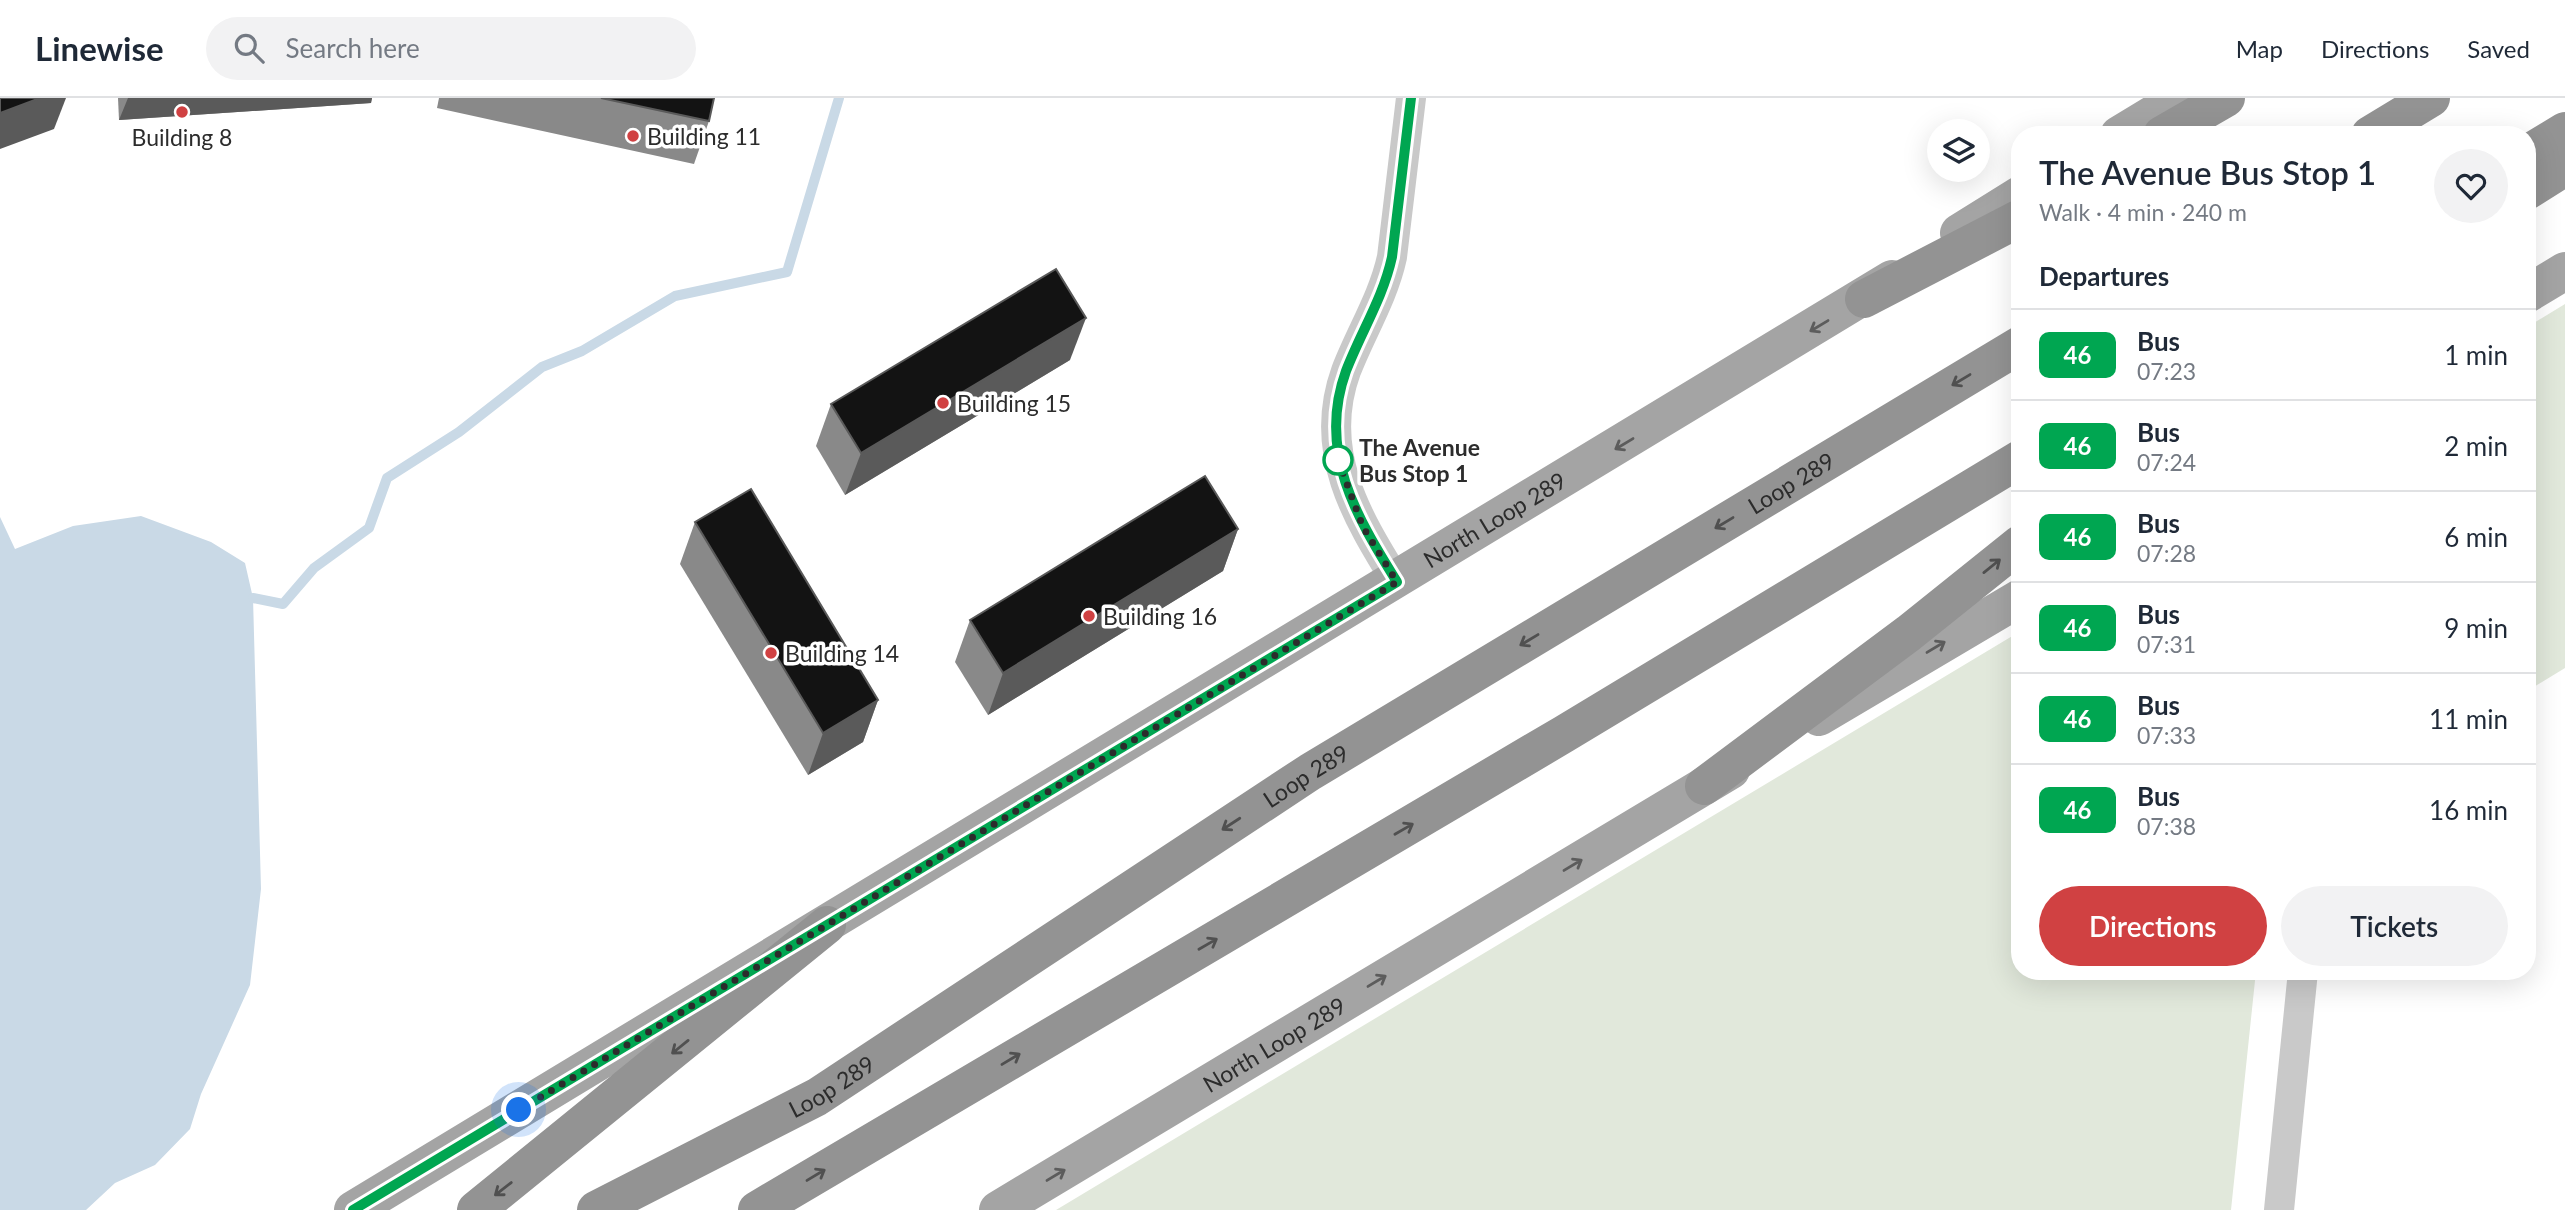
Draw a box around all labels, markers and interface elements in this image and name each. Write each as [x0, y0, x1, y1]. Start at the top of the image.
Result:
search box [206, 17, 696, 80]
text: Linewise [35, 28, 164, 68]
icon: search [230, 29, 268, 67]
text: Search here [286, 32, 420, 64]
text: Map [2236, 34, 2283, 63]
text: Directions [2321, 34, 2429, 63]
text: Saved [2467, 34, 2530, 63]
marker: Building 8 [174, 104, 190, 120]
map controls [1927, 119, 1990, 182]
button: layers [1927, 119, 1990, 182]
place label: Building 11 [647, 122, 761, 150]
place label: Building 8 [132, 123, 232, 151]
marker: Building 11 [625, 128, 641, 144]
button: heart [2434, 149, 2508, 223]
text: The Avenue Bus Stop 1 [2039, 152, 2376, 192]
text: Walk · 4 min · 240 m [2039, 198, 2247, 226]
text: Departures [2039, 260, 2169, 292]
one-way arrow [1810, 319, 1829, 334]
text: Bus [2137, 325, 2180, 357]
text: 1 min [2444, 339, 2508, 371]
text: 46 [2064, 340, 2091, 369]
text: 07:23 [2137, 357, 2196, 385]
one-way arrow [1952, 374, 1972, 388]
place label: Building 15 [957, 389, 1071, 417]
marker: Building 15 [935, 395, 951, 411]
text: Bus [2137, 416, 2180, 448]
text: 2 min [2444, 430, 2508, 462]
text: 46 [2064, 431, 2091, 460]
place label: The Avenue Bus Stop 1 [1359, 433, 1480, 487]
one-way arrow [1615, 437, 1635, 451]
marker: The Avenue Bus Stop 1 [1323, 445, 1353, 475]
street label: Loop 289 [1743, 446, 1839, 519]
text: 07:24 [2137, 448, 2196, 476]
street label: North Loop 289 [1418, 466, 1571, 573]
text: Bus [2137, 507, 2180, 539]
one-way arrow [1715, 516, 1735, 530]
text: 6 min [2444, 521, 2508, 553]
text: 46 [2064, 522, 2091, 551]
text: 07:28 [2137, 539, 2196, 567]
one-way arrow [1982, 559, 2000, 574]
text: Bus [2137, 598, 2180, 630]
place label: Building 16 [1103, 602, 1217, 630]
marker: Building 16 [1081, 608, 1097, 624]
text: 9 min [2444, 612, 2508, 644]
text: 46 [2064, 613, 2091, 642]
text: 07:31 [2137, 630, 2196, 658]
one-way arrow [1520, 634, 1540, 648]
place label: Building 14 [785, 639, 899, 667]
one-way arrow [1926, 640, 1946, 654]
marker: Building 14 [763, 645, 779, 661]
text: Bus [2137, 689, 2180, 721]
text: 11 min [2429, 703, 2508, 735]
text: 46 [2064, 704, 2091, 733]
text: 07:33 [2137, 721, 2196, 749]
street label: Loop 289 [1257, 738, 1353, 813]
text: Bus [2137, 780, 2180, 812]
text: 16 min [2429, 794, 2508, 826]
text: 46 [2064, 795, 2091, 824]
text: 07:38 [2137, 812, 2196, 840]
one-way arrow [1222, 817, 1242, 831]
one-way arrow [1393, 821, 1413, 835]
one-way arrow [1562, 857, 1582, 871]
button: Directions [2039, 886, 2267, 966]
button: Tickets [2281, 886, 2508, 966]
one-way arrow [1197, 936, 1217, 950]
one-way arrow [1367, 974, 1387, 988]
street label: North Loop 289 [1198, 991, 1351, 1098]
one-way arrow [672, 1039, 690, 1054]
street label: Loop 289 [784, 1049, 880, 1123]
one-way arrow [1001, 1052, 1021, 1066]
your location [501, 1092, 536, 1127]
one-way arrow [1046, 1167, 1066, 1181]
one-way arrow [805, 1168, 825, 1182]
one-way arrow [494, 1182, 513, 1197]

